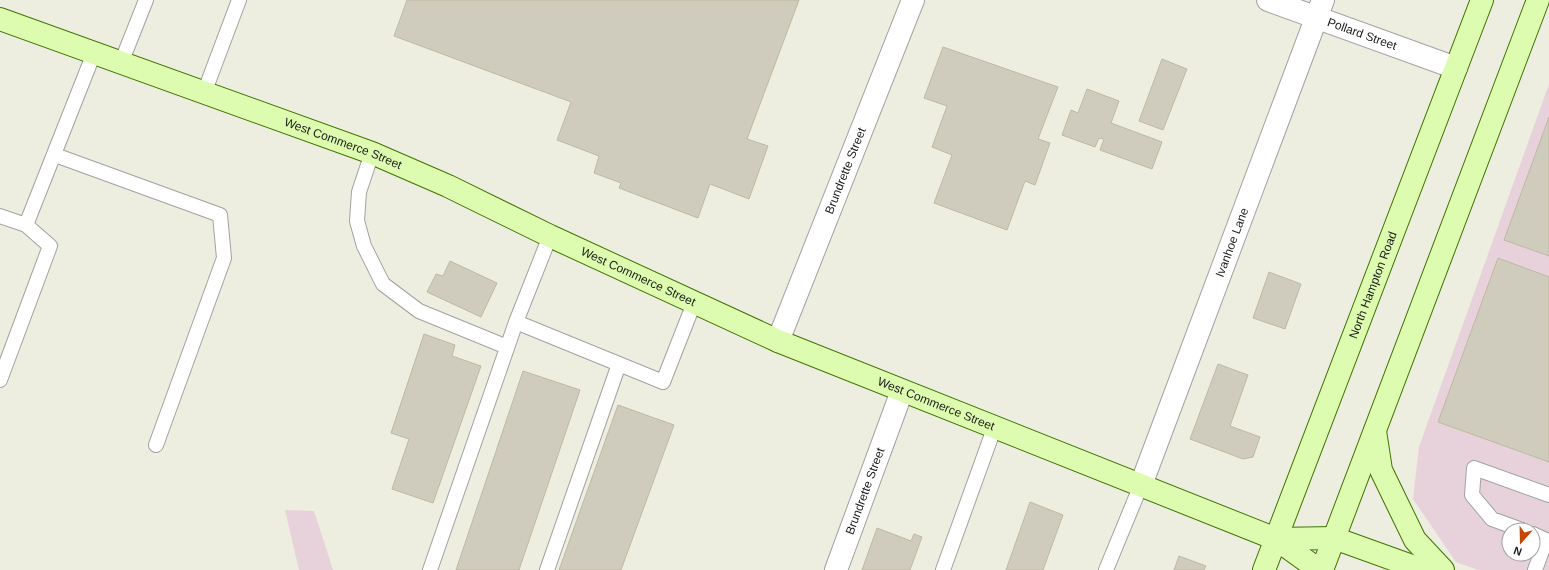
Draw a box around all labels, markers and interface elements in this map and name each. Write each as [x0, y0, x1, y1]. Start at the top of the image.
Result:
street label: Pollard Street [1325, 15, 1399, 53]
street label: West Commerce Street [282, 115, 405, 172]
street label: Brundrette Street [822, 125, 869, 216]
street label: Ivanhoe Lane [1213, 206, 1251, 279]
street label: North Hampton Road [1346, 230, 1400, 341]
street label: West Commerce Street [579, 244, 698, 309]
street label: West Commerce Street [876, 374, 997, 434]
street label: Brundrette Street [843, 445, 888, 537]
north arrow [1501, 522, 1541, 562]
text: N [1512, 544, 1523, 558]

